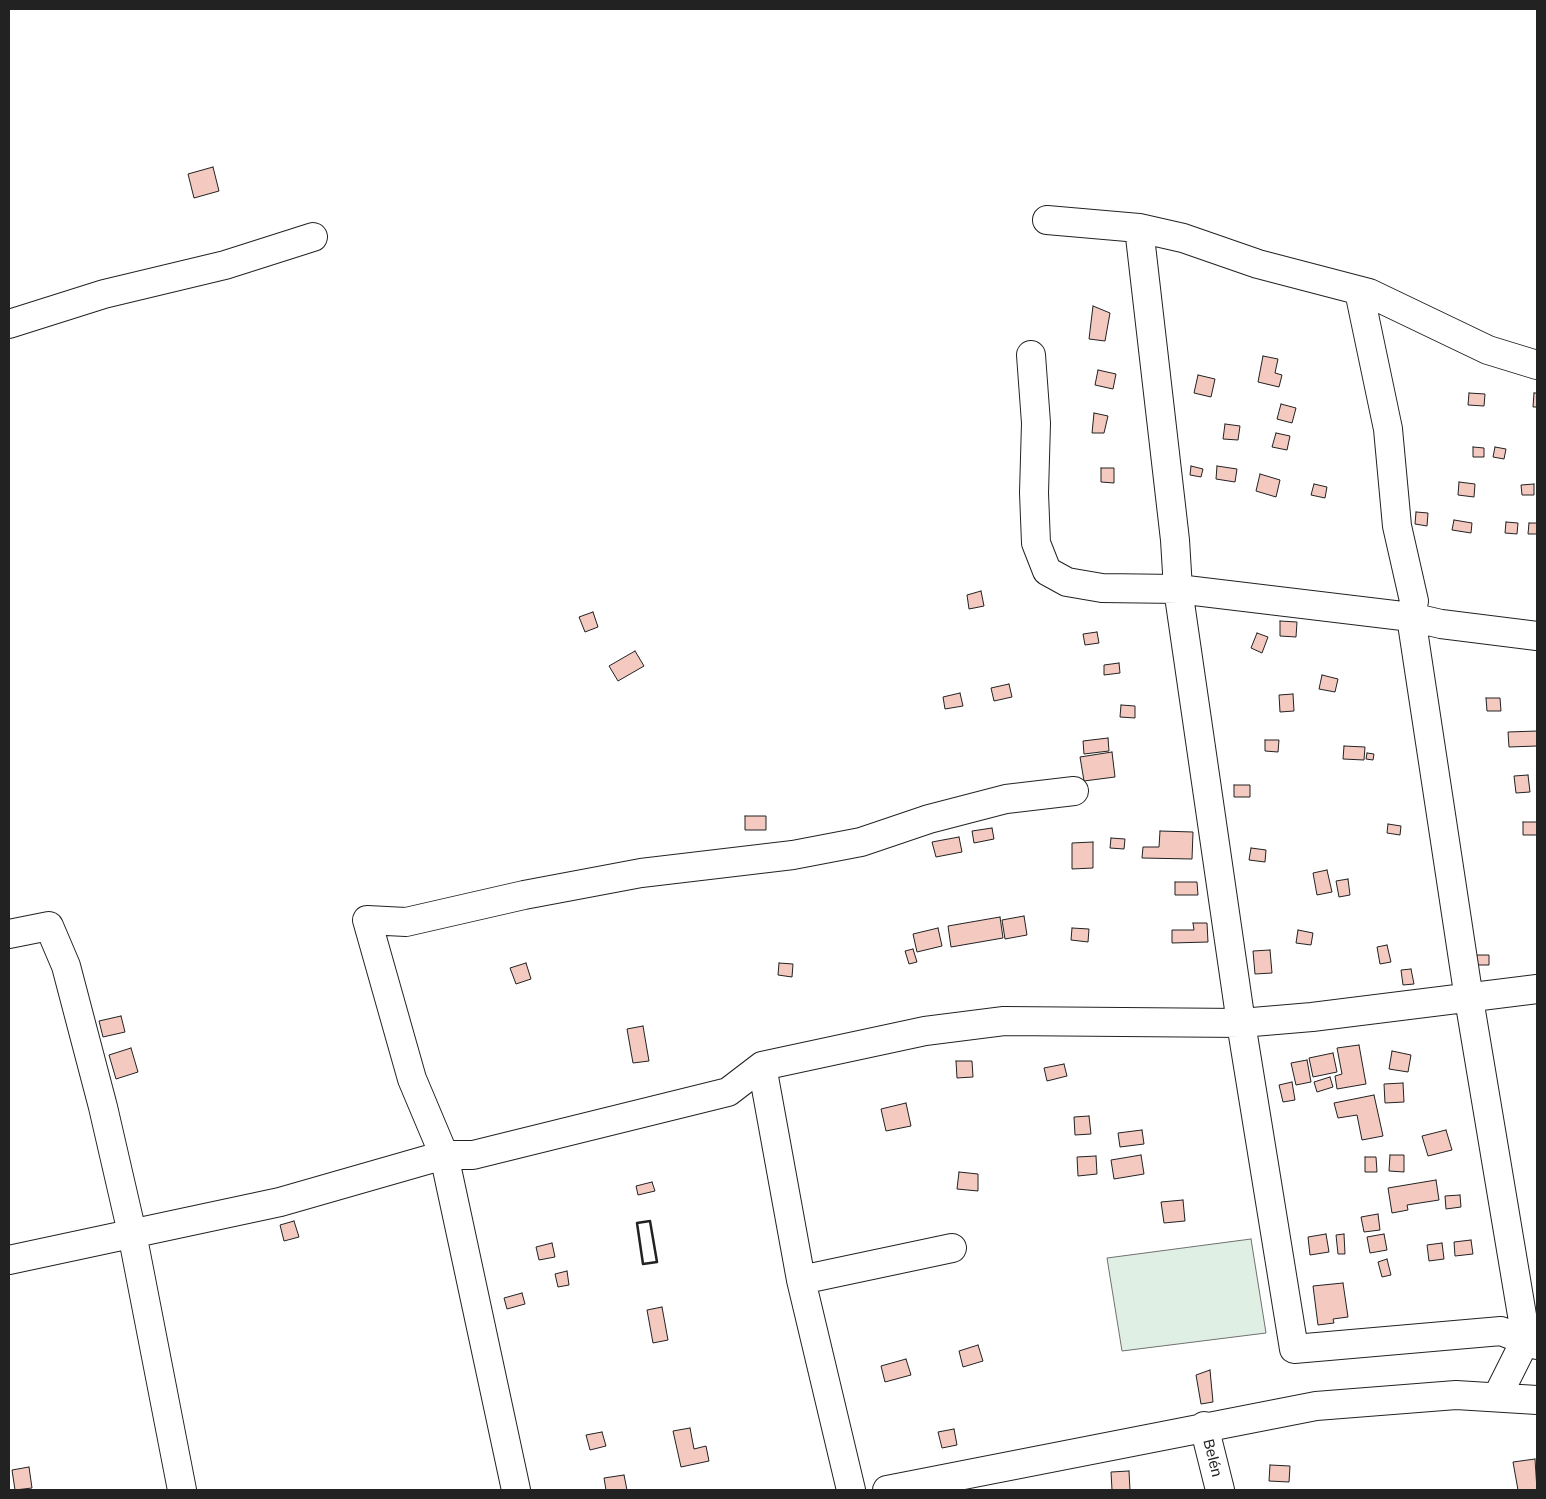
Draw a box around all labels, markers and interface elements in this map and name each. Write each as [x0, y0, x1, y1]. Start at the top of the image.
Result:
street label: Belén [1199, 1437, 1225, 1479]

